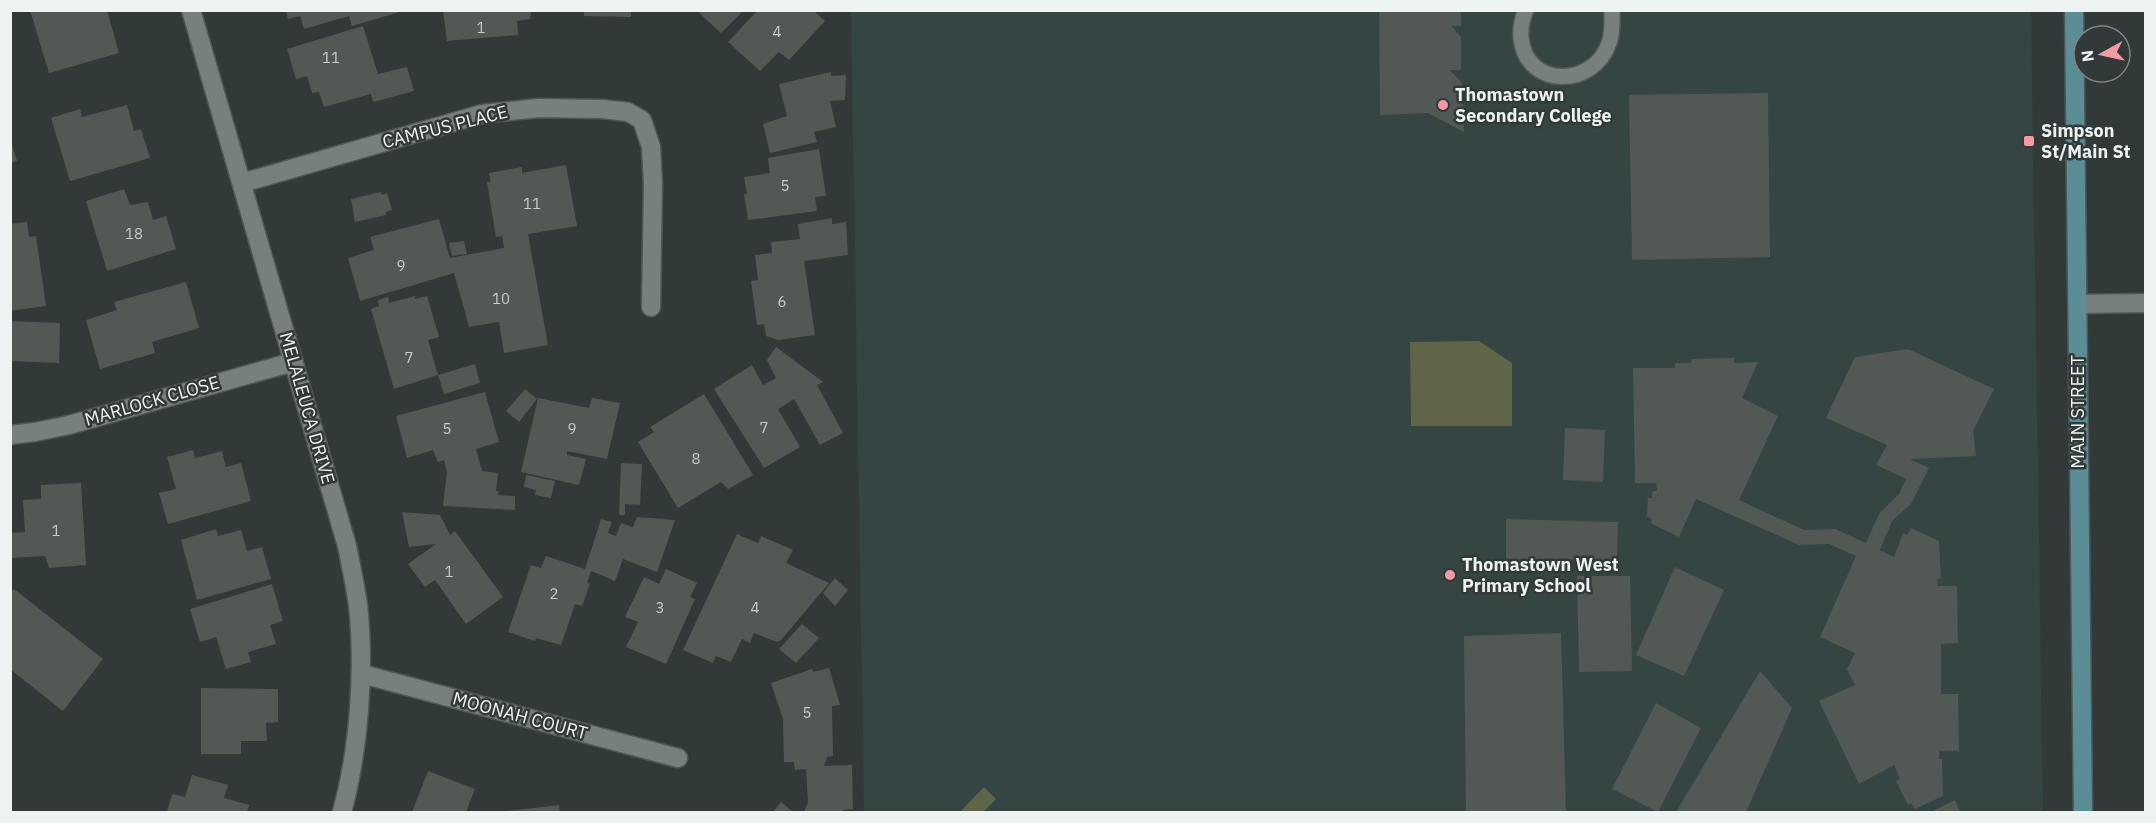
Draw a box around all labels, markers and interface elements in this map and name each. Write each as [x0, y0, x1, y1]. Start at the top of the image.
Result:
house number: 1 [476, 18, 486, 37]
house number: 4 [772, 22, 782, 41]
north arrow [2072, 24, 2132, 84]
house number: 11 [322, 48, 340, 67]
text: N [2076, 49, 2098, 63]
place label: Thomastown Secondary College [1455, 83, 1612, 127]
marker: Thomastown Secondary College [1436, 98, 1450, 112]
street label: CAMPUS PLACE [380, 100, 510, 153]
place label: Simpson St/Main St [2041, 119, 2131, 163]
marker: Simpson St/Main St [2022, 134, 2036, 148]
house number: 5 [780, 176, 790, 195]
house number: 11 [523, 194, 541, 213]
house number: 18 [125, 224, 143, 243]
house number: 9 [396, 256, 406, 275]
house number: 10 [492, 289, 510, 308]
house number: 6 [777, 292, 787, 311]
street label: MELALEUCA DRIVE [275, 329, 340, 486]
house number: 7 [404, 348, 414, 367]
street label: MAIN STREET [2066, 355, 2089, 469]
street label: MARLOCK CLOSE [82, 370, 222, 431]
house number: 7 [759, 418, 769, 437]
house number: 5 [442, 419, 452, 438]
house number: 9 [567, 419, 577, 438]
house number: 8 [691, 449, 701, 468]
house number: 1 [51, 521, 61, 540]
place label: Thomastown West Primary School [1462, 553, 1619, 597]
house number: 1 [444, 562, 454, 581]
marker: Thomastown West Primary School [1443, 568, 1457, 582]
house number: 2 [549, 584, 559, 603]
house number: 3 [655, 598, 665, 617]
house number: 4 [750, 598, 760, 617]
street label: MOONAH COURT [450, 686, 590, 745]
house number: 5 [802, 703, 812, 722]

